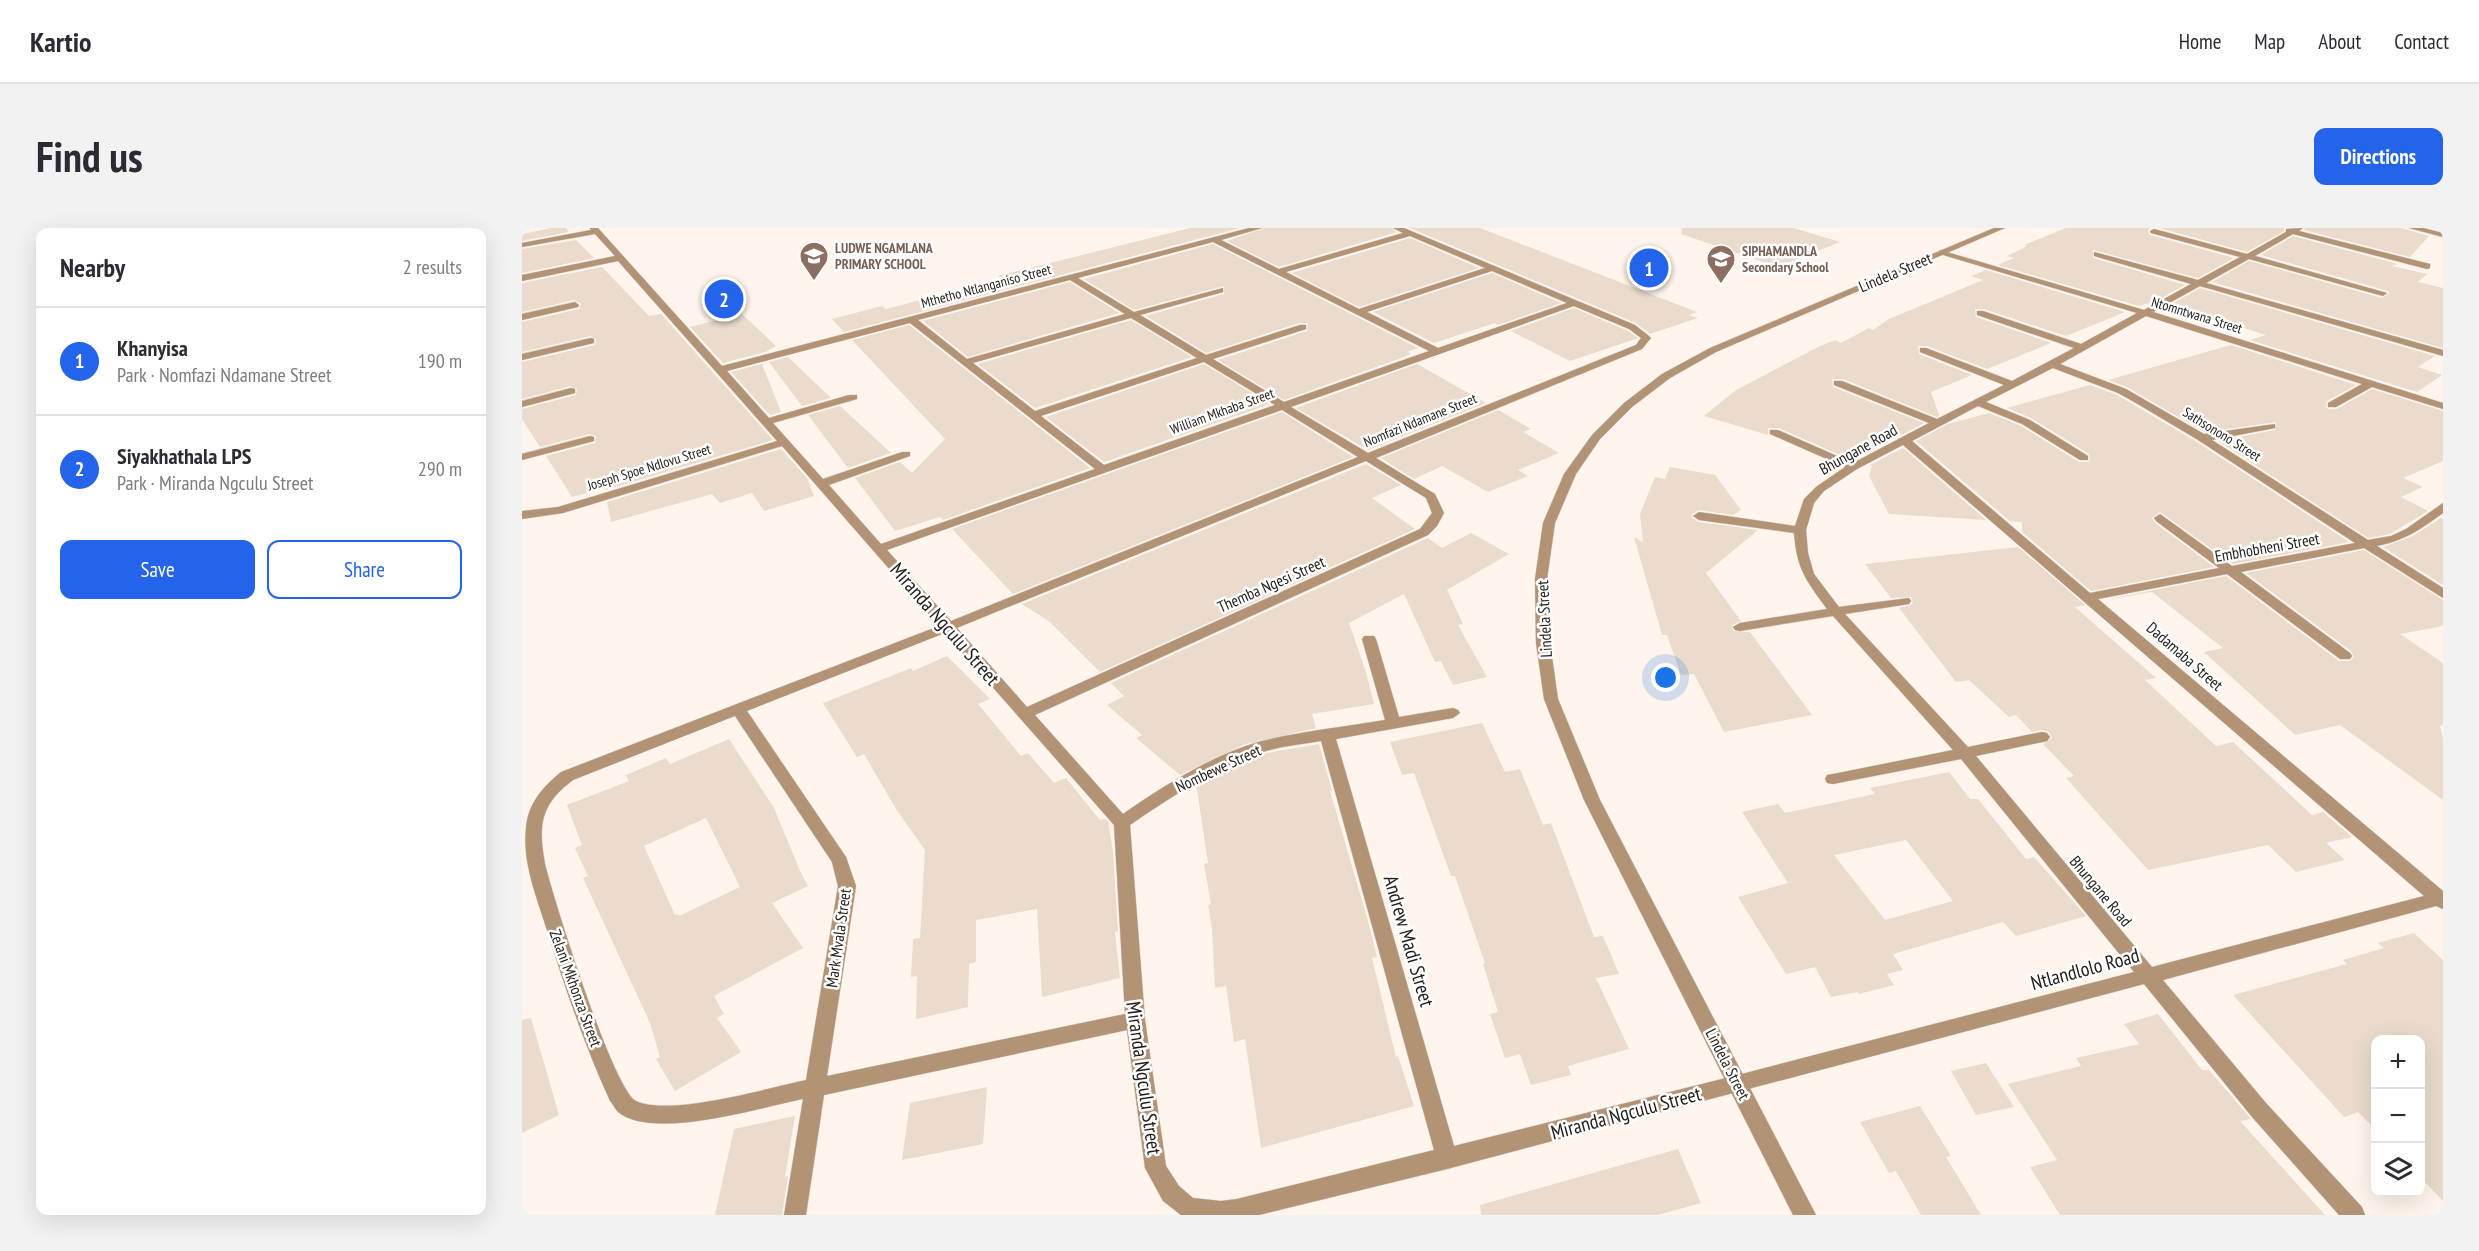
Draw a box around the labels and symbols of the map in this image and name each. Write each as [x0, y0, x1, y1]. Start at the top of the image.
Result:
place label: LUDWE NGAMLANA PRIMARY SCHOOL [835, 239, 934, 273]
school or university icon: LUDWE NGAMLANA PRIMARY SCHOOL [798, 240, 830, 282]
place label: SIPHAMANDLA Secondary School [1742, 242, 1829, 276]
school or university icon: SIPHAMANDLA Secondary School [1705, 243, 1737, 285]
pin: 1 [1630, 246, 1668, 291]
street label: Lindela Street [1856, 247, 1935, 296]
street label: Mthetho Ntlanganiso Street [919, 260, 1053, 312]
pin: 2 [704, 276, 744, 322]
street label: Ntomntwana Street [2149, 293, 2245, 337]
street label: William Mkhaba Street [1168, 384, 1277, 438]
street label: Nomfazi Ndamane Street [1361, 389, 1479, 451]
street label: Sathsonono Street [2180, 403, 2265, 465]
street label: Bhungane Road [1815, 419, 1901, 479]
street label: Joseph Spoe Ndlovu Street [584, 440, 713, 495]
street label: Embhobheni Street [2213, 528, 2321, 566]
street label: Themba Ngesi Street [1214, 551, 1328, 617]
street label: Miranda Ngculu Street [885, 557, 1006, 691]
street label: Lindela Street [1532, 579, 1556, 658]
street label: Dadamaba Street [2143, 617, 2228, 695]
your location [1651, 663, 1680, 692]
street label: Nombewe Street [1172, 739, 1264, 796]
street label: Bhungane Road [2066, 852, 2136, 930]
street label: Andrew Madi Street [1378, 872, 1440, 1010]
street label: Mark Mvala Street [821, 887, 855, 989]
street label: Zelani Mkhonza Street [546, 927, 607, 1050]
street label: Ntlandlolo Road [2028, 942, 2142, 996]
street label: Miranda Ngculu Street [1120, 1000, 1168, 1157]
street label: Lindela Street [1702, 1025, 1755, 1104]
street label: Miranda Ngculu Street [1548, 1080, 1704, 1146]

